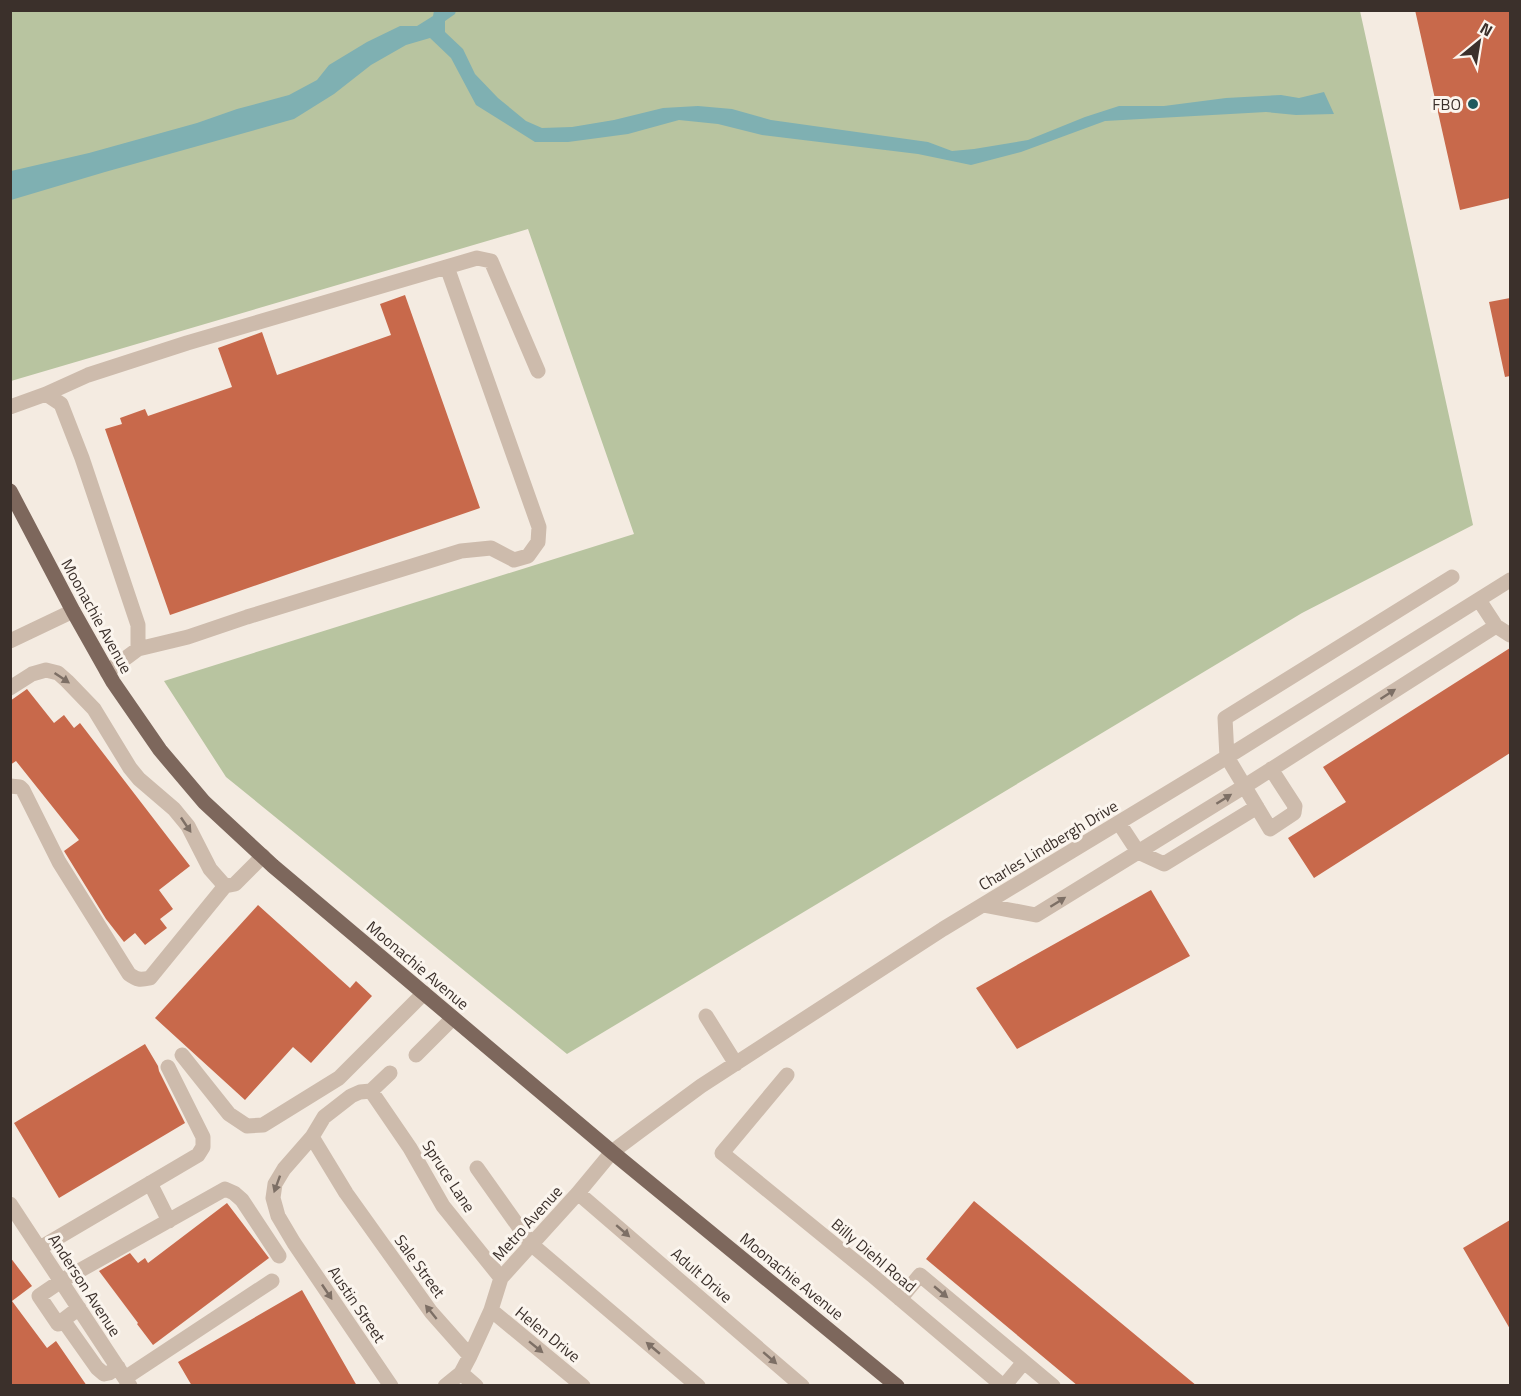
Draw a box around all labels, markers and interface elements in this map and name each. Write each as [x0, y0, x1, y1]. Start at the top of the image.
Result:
north arrow [1449, 12, 1509, 72]
text: N [1476, 16, 1497, 42]
place label: FBO [1432, 92, 1461, 116]
marker: FBO [1466, 97, 1480, 111]
street label: Moonachie Avenue [56, 554, 138, 678]
one-way arrow [53, 672, 69, 684]
one-way arrow [1380, 689, 1397, 700]
street label: Charles Lindbergh Drive [974, 794, 1122, 896]
one-way arrow [1216, 794, 1232, 805]
one-way arrow [180, 817, 192, 833]
one-way arrow [1050, 896, 1066, 907]
street label: Moonachie Avenue [361, 915, 475, 1015]
street label: Spruce Lane [417, 1135, 481, 1217]
one-way arrow [272, 1175, 282, 1193]
street label: Metro Avenue [486, 1180, 568, 1266]
street label: Billy Diehl Road [826, 1212, 922, 1298]
one-way arrow [615, 1224, 630, 1237]
street label: Moonachie Avenue [735, 1227, 849, 1325]
street label: Anderson Avenue [43, 1229, 127, 1341]
street label: Sale Street [389, 1229, 451, 1303]
street label: Adult Drive [666, 1242, 738, 1308]
street label: Austin Street [322, 1261, 392, 1347]
one-way arrow [321, 1283, 333, 1299]
one-way arrow [933, 1286, 949, 1299]
street label: Helen Drive [510, 1300, 586, 1368]
one-way arrow [425, 1304, 438, 1320]
one-way arrow [528, 1341, 544, 1354]
one-way arrow [645, 1341, 661, 1354]
one-way arrow [763, 1351, 778, 1365]

